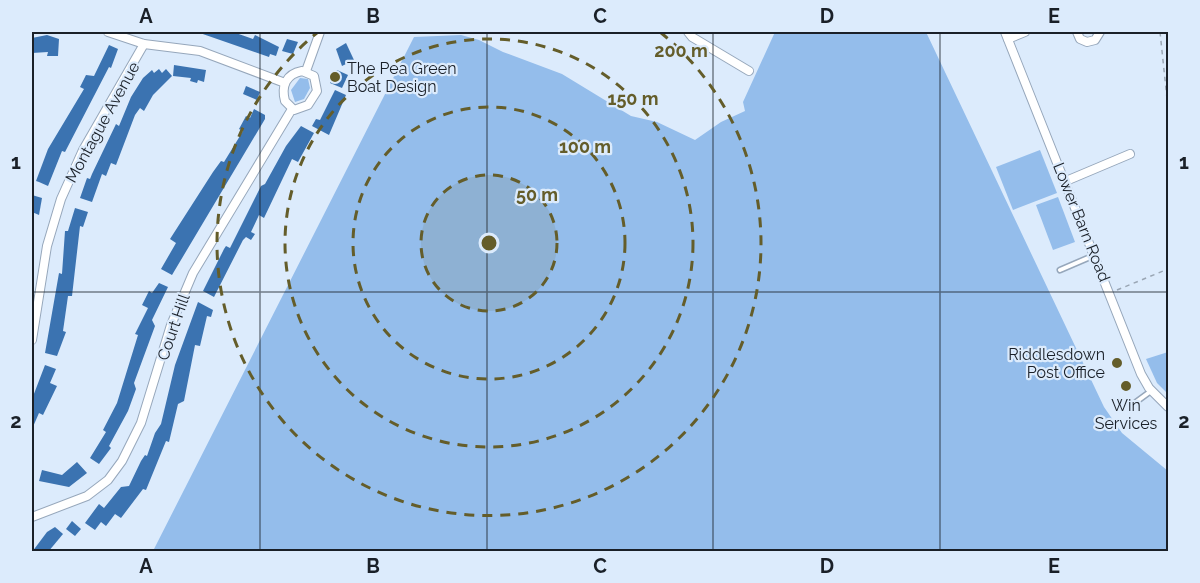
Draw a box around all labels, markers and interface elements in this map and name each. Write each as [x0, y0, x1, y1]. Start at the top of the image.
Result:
text: A [139, 4, 153, 28]
text: B [366, 4, 380, 28]
text: C [593, 4, 607, 28]
text: D [820, 4, 834, 28]
text: E [1048, 4, 1060, 28]
text: 200 m [654, 40, 708, 61]
street label: Montague Avenue [61, 58, 144, 186]
place label: The Pea Green Boat Design [347, 59, 456, 96]
marker: The Pea Green Boat Design [328, 70, 342, 84]
text: 150 m [608, 88, 659, 109]
text: 100 m [559, 136, 611, 157]
text: 1 [11, 150, 21, 174]
text: 1 [1179, 150, 1189, 174]
street label: Lower Barn Road [1049, 160, 1114, 284]
text: 50 m [516, 184, 558, 205]
centre of rings [479, 233, 499, 253]
street label: Court Hill [153, 291, 194, 363]
place label: Riddlesdown Post Office [1008, 345, 1105, 382]
marker: Riddlesdown Post Office [1110, 356, 1124, 370]
marker: Win Services [1119, 379, 1133, 393]
place label: Win Services [1095, 396, 1158, 433]
text: 2 [10, 409, 22, 433]
text: 2 [1178, 409, 1190, 433]
text: A [139, 554, 153, 578]
text: B [366, 554, 380, 578]
text: C [593, 554, 607, 578]
text: D [820, 554, 834, 578]
text: E [1048, 554, 1060, 578]

